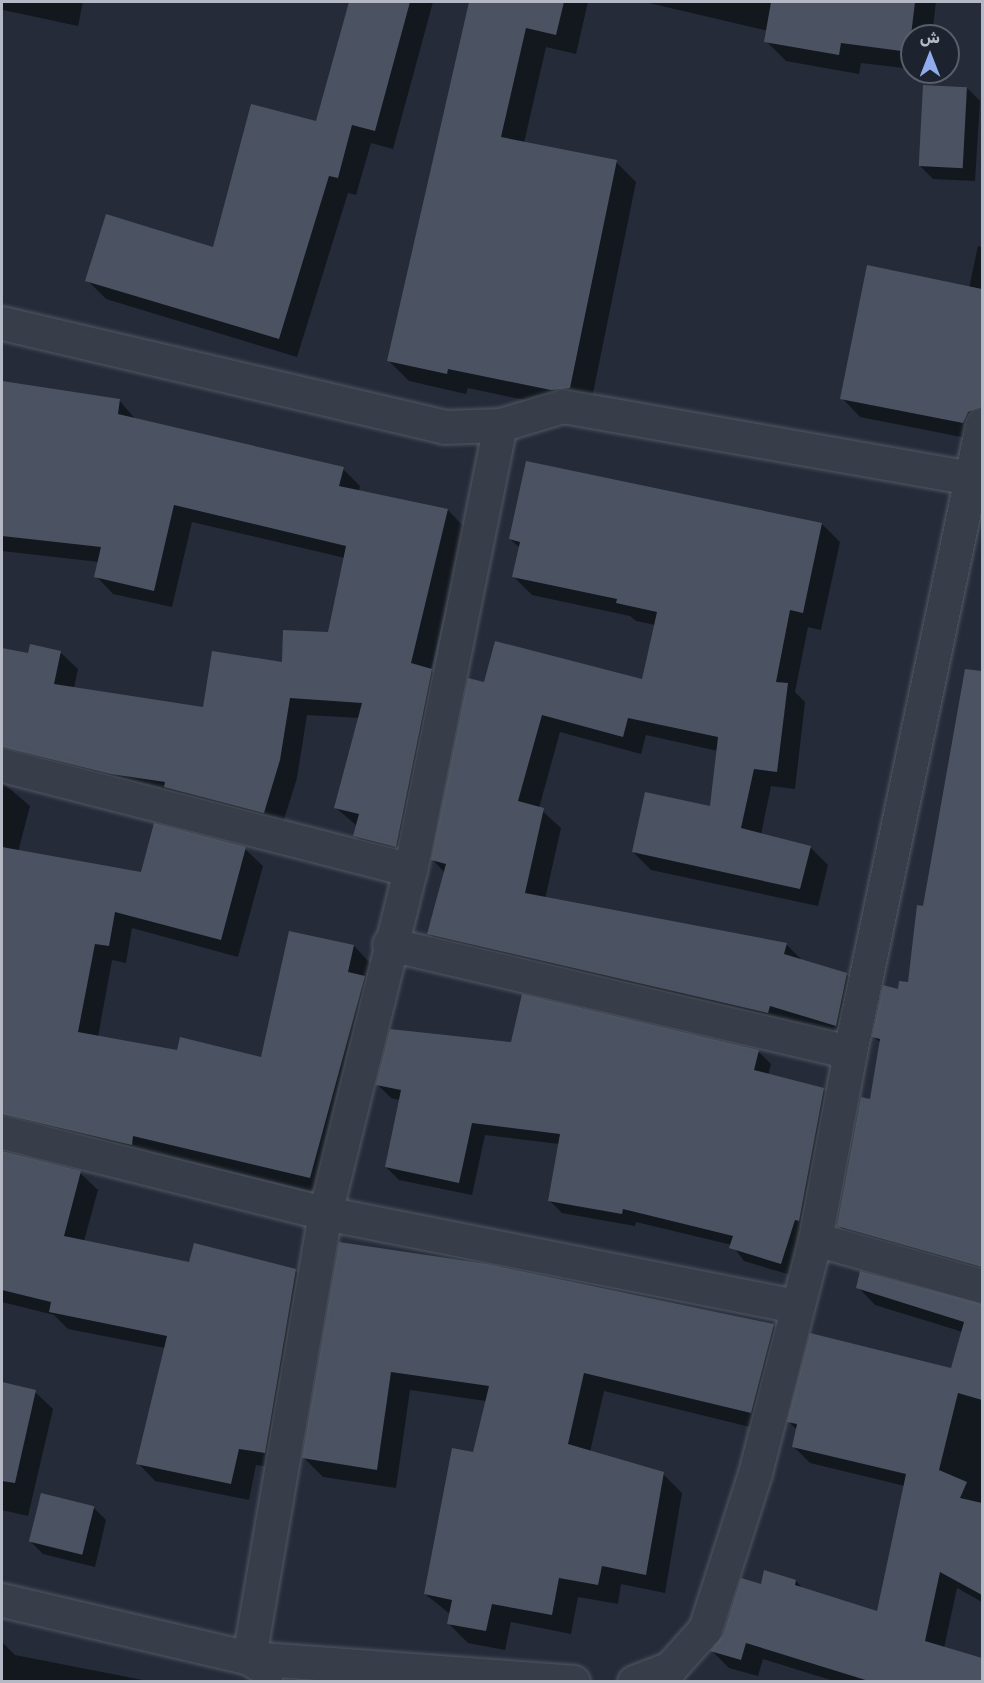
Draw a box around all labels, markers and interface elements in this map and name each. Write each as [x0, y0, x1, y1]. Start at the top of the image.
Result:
north arrow [900, 24, 960, 84]
text: ش [920, 28, 940, 47]

